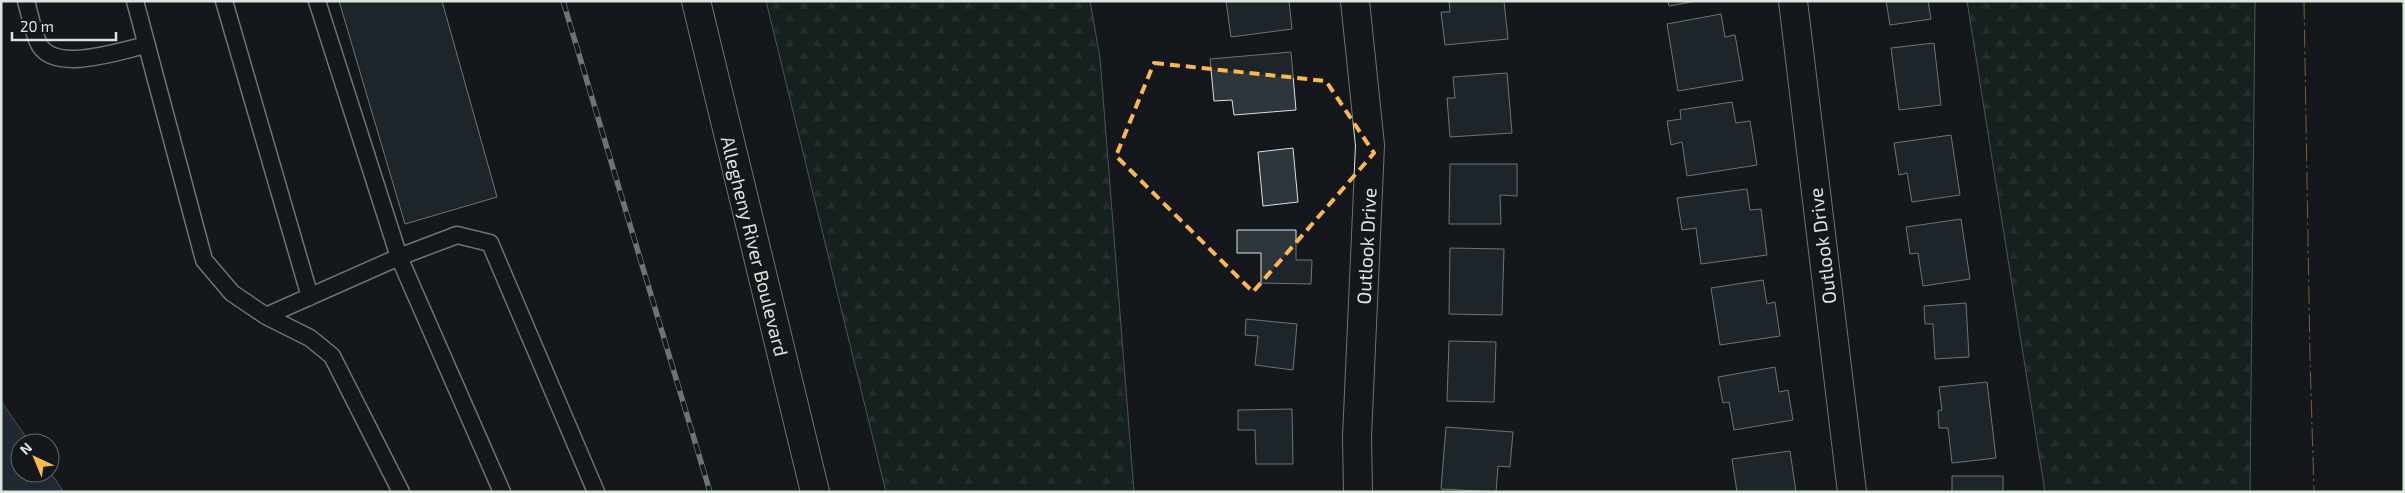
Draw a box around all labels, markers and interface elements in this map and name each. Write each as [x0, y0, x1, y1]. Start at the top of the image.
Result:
scale bar [12, 10, 116, 42]
text: 20 m [20, 17, 54, 35]
street label: Allegheny River Boulevard [716, 134, 794, 358]
street label: Outlook Drive [1351, 187, 1381, 305]
street label: Outlook Drive [1803, 187, 1841, 305]
north arrow [10, 433, 60, 483]
text: N [16, 439, 35, 458]

